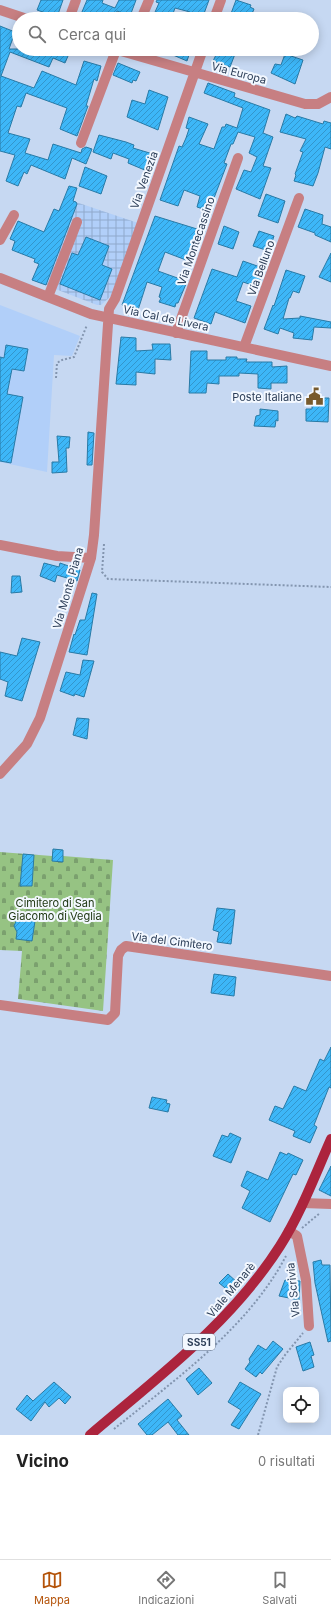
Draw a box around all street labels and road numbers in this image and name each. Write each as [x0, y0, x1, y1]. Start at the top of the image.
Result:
street label: Via Europa [210, 59, 268, 87]
street label: Via Venezia [127, 149, 161, 211]
street label: Via Montecassino [174, 195, 218, 287]
street label: Via Belluno [244, 238, 278, 298]
street label: Via Cal de Livera [122, 302, 210, 334]
street label: Via Monte Piana [50, 546, 86, 630]
street label: Via del Cimitero [131, 929, 214, 953]
street label: Viale Menarè [204, 1259, 258, 1321]
street label: Via Scrivia [283, 1262, 303, 1318]
road number: SS51 [183, 1334, 215, 1350]

